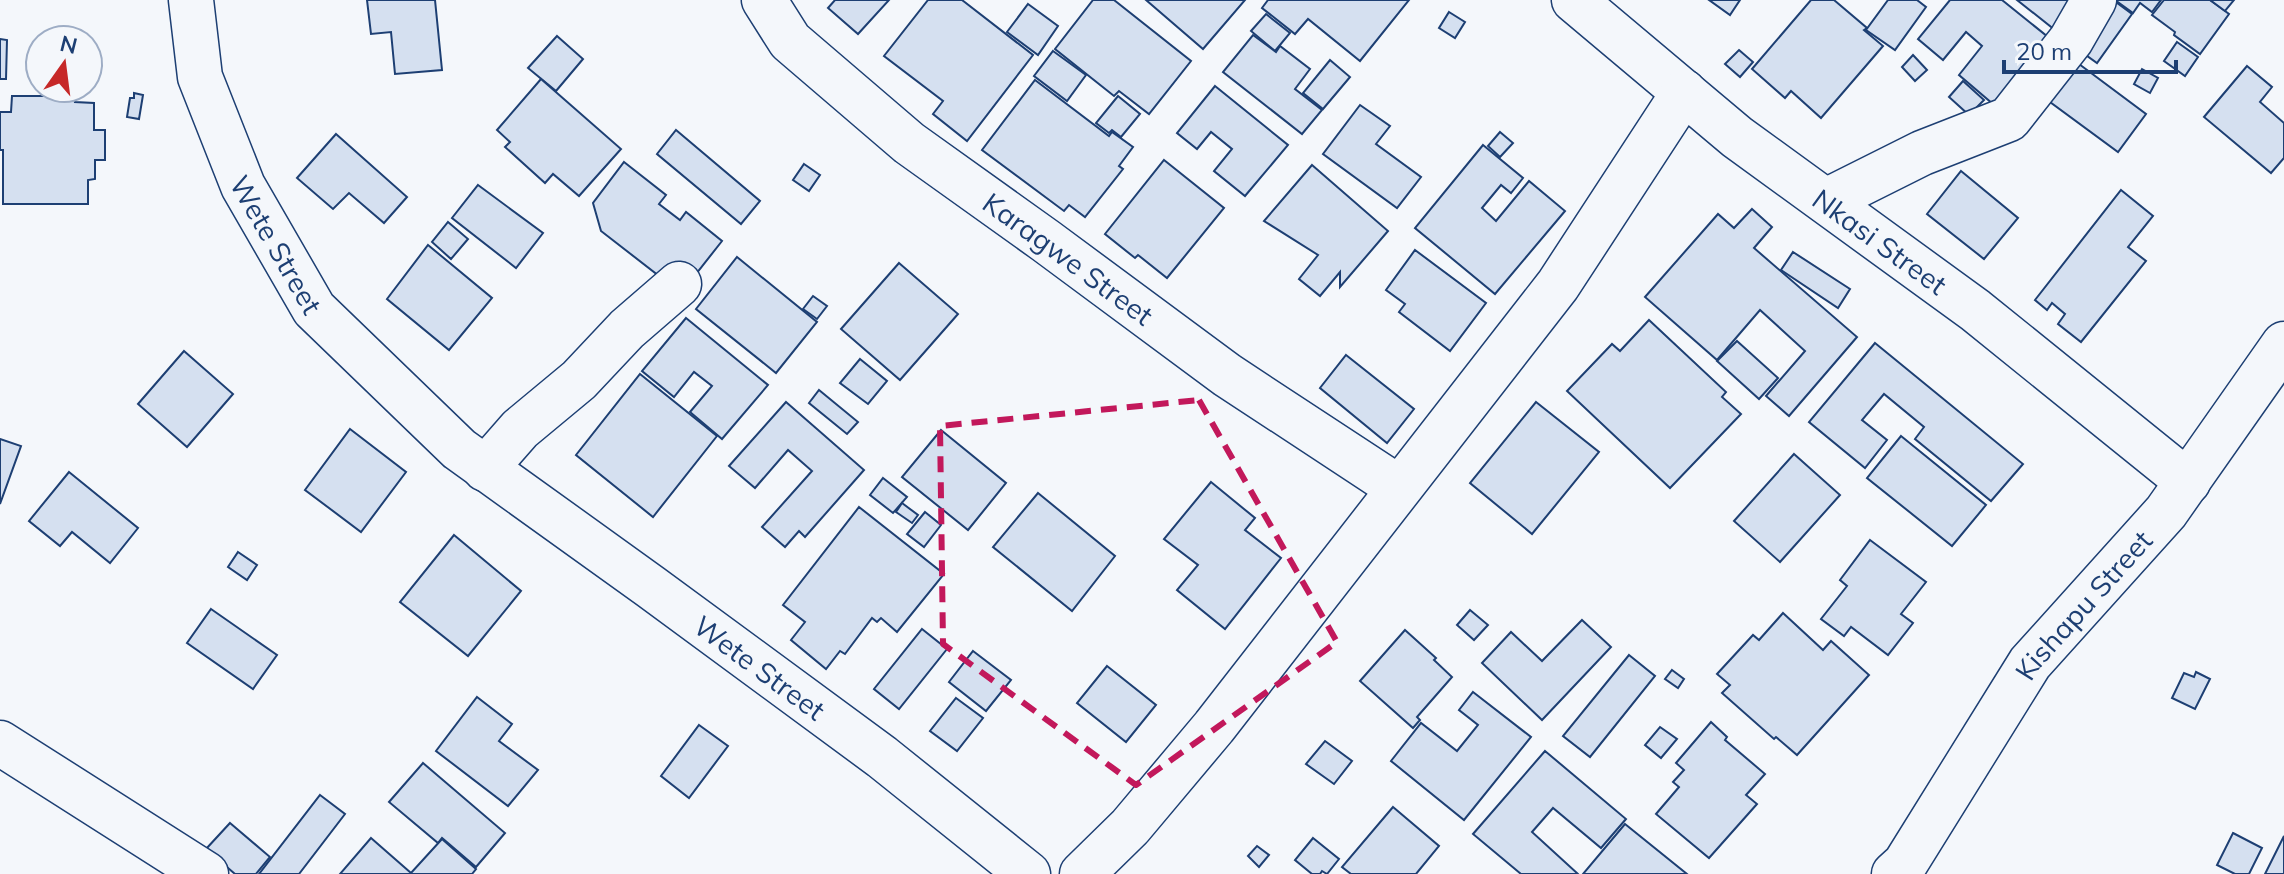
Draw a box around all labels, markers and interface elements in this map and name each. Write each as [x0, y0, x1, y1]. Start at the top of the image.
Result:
north arrow [24, 24, 104, 104]
scale bar [2004, 24, 2176, 74]
text: N [57, 29, 80, 60]
text: 20 m [2016, 36, 2072, 66]
street label: Wete Street [223, 169, 331, 320]
street label: Nkasi Street [1806, 181, 1954, 302]
street label: Karagwe Street [976, 184, 1161, 332]
street label: Kishapu Street [2007, 523, 2159, 686]
street label: Wete Street [687, 607, 833, 727]

